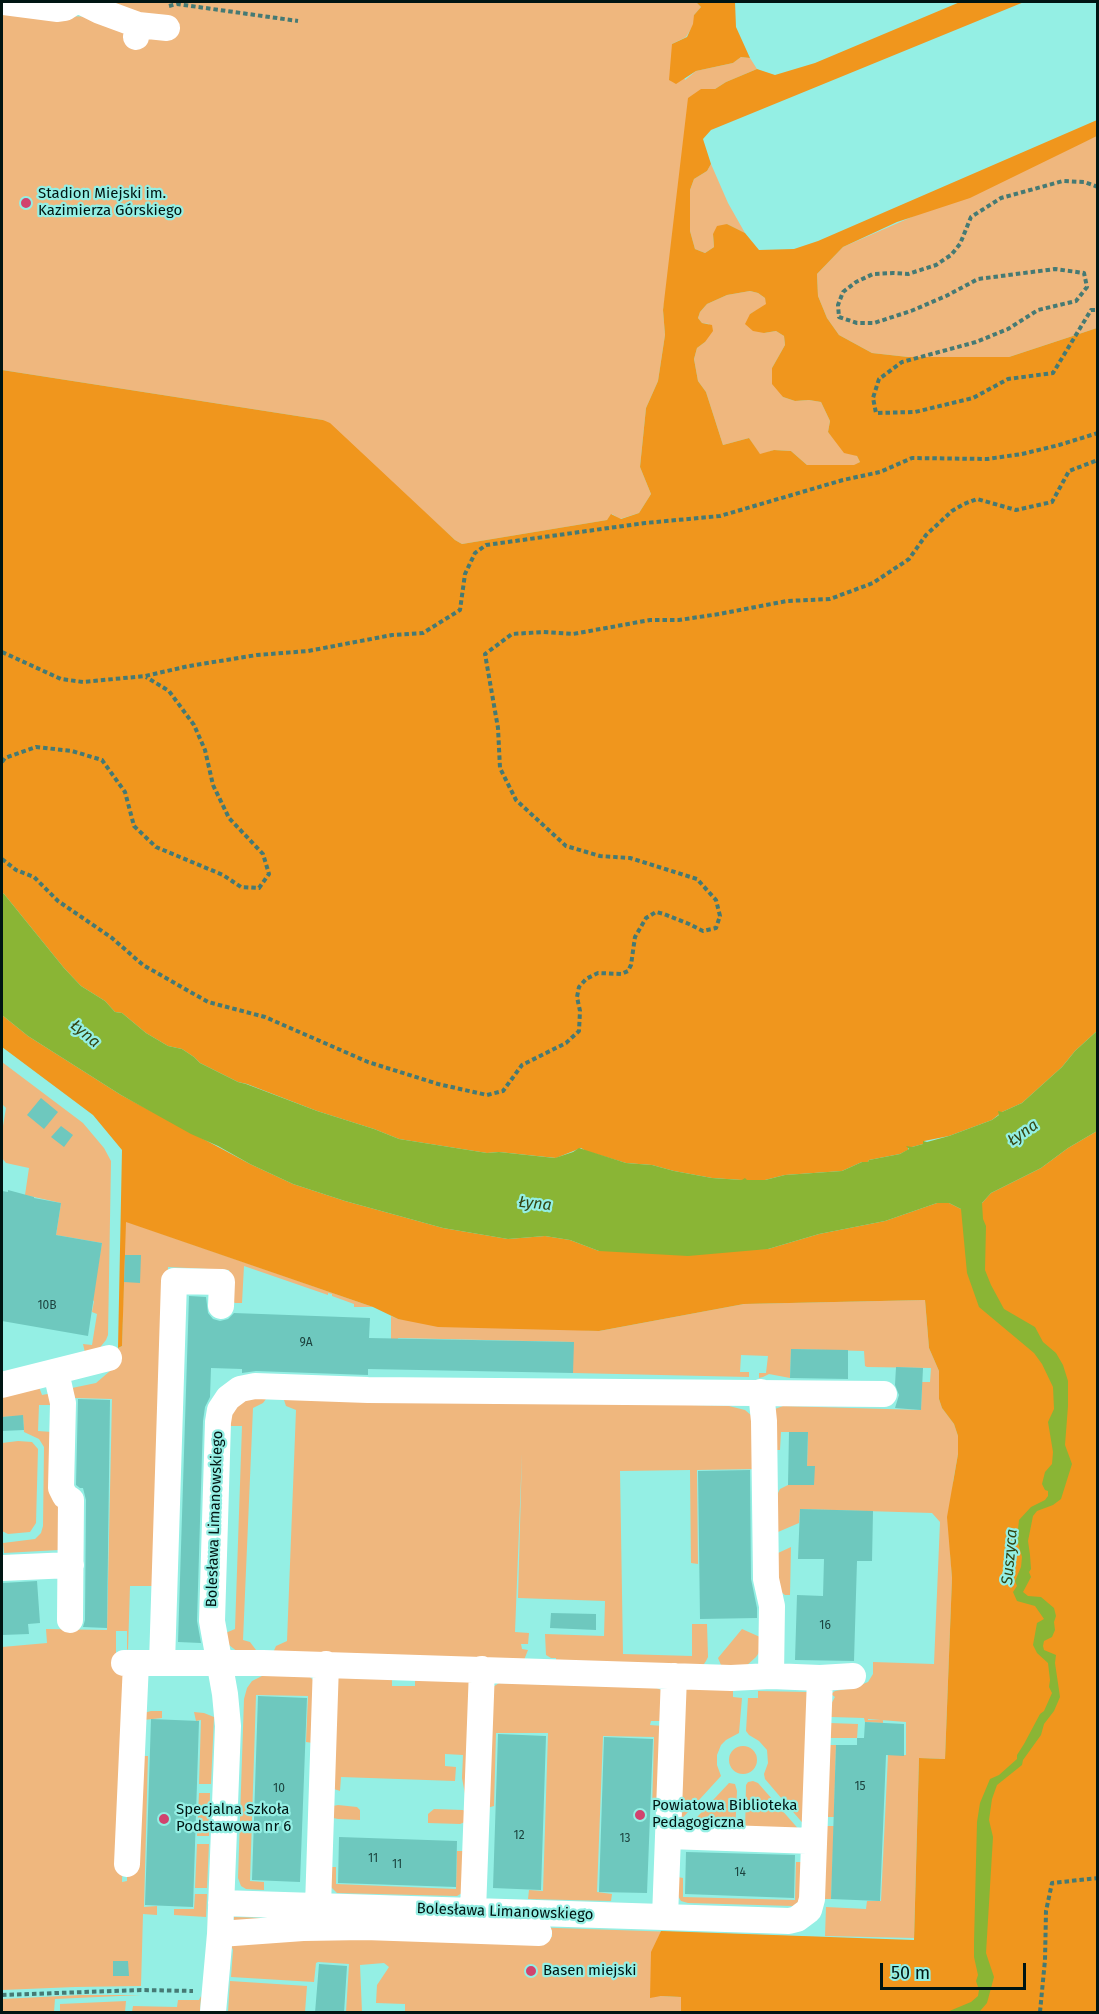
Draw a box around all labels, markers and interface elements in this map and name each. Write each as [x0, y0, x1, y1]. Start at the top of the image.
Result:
place label: Stadion Miejski im. Kazimierza Górskiego [38, 185, 182, 220]
marker: Stadion Miejski im. Kazimierza Górskiego [19, 196, 33, 210]
water label: Łyna [66, 1016, 104, 1052]
water label: Łyna [1004, 1116, 1042, 1150]
water label: Łyna [518, 1193, 552, 1215]
house number: 10B [37, 1299, 57, 1313]
house number: 9A [299, 1336, 313, 1350]
street label: Bolesława Limanowskiego [203, 1430, 227, 1608]
water label: Suszyca [998, 1528, 1022, 1586]
house number: 16 [819, 1619, 831, 1633]
house number: 15 [854, 1780, 866, 1794]
house number: 10 [273, 1782, 285, 1796]
place label: Powiatowa Biblioteka Pedagogiczna [652, 1797, 797, 1832]
place label: Specjalna Szkoła Podstawowa nr 6 [176, 1801, 291, 1836]
marker: Powiatowa Biblioteka Pedagogiczna [633, 1808, 647, 1822]
marker: Specjalna Szkoła Podstawowa nr 6 [157, 1812, 171, 1826]
house number: 12 [513, 1829, 525, 1843]
house number: 13 [619, 1832, 631, 1846]
house number: 11 [368, 1852, 378, 1866]
house number: 11 [392, 1858, 402, 1872]
house number: 14 [734, 1866, 746, 1880]
street label: Bolesława Limanowskiego [416, 1900, 594, 1924]
scale bar [883, 1951, 1028, 1989]
place label: Basen miejski [543, 1962, 636, 1980]
text: 50 m [891, 1962, 930, 1984]
marker: Basen miejski [524, 1964, 538, 1978]

